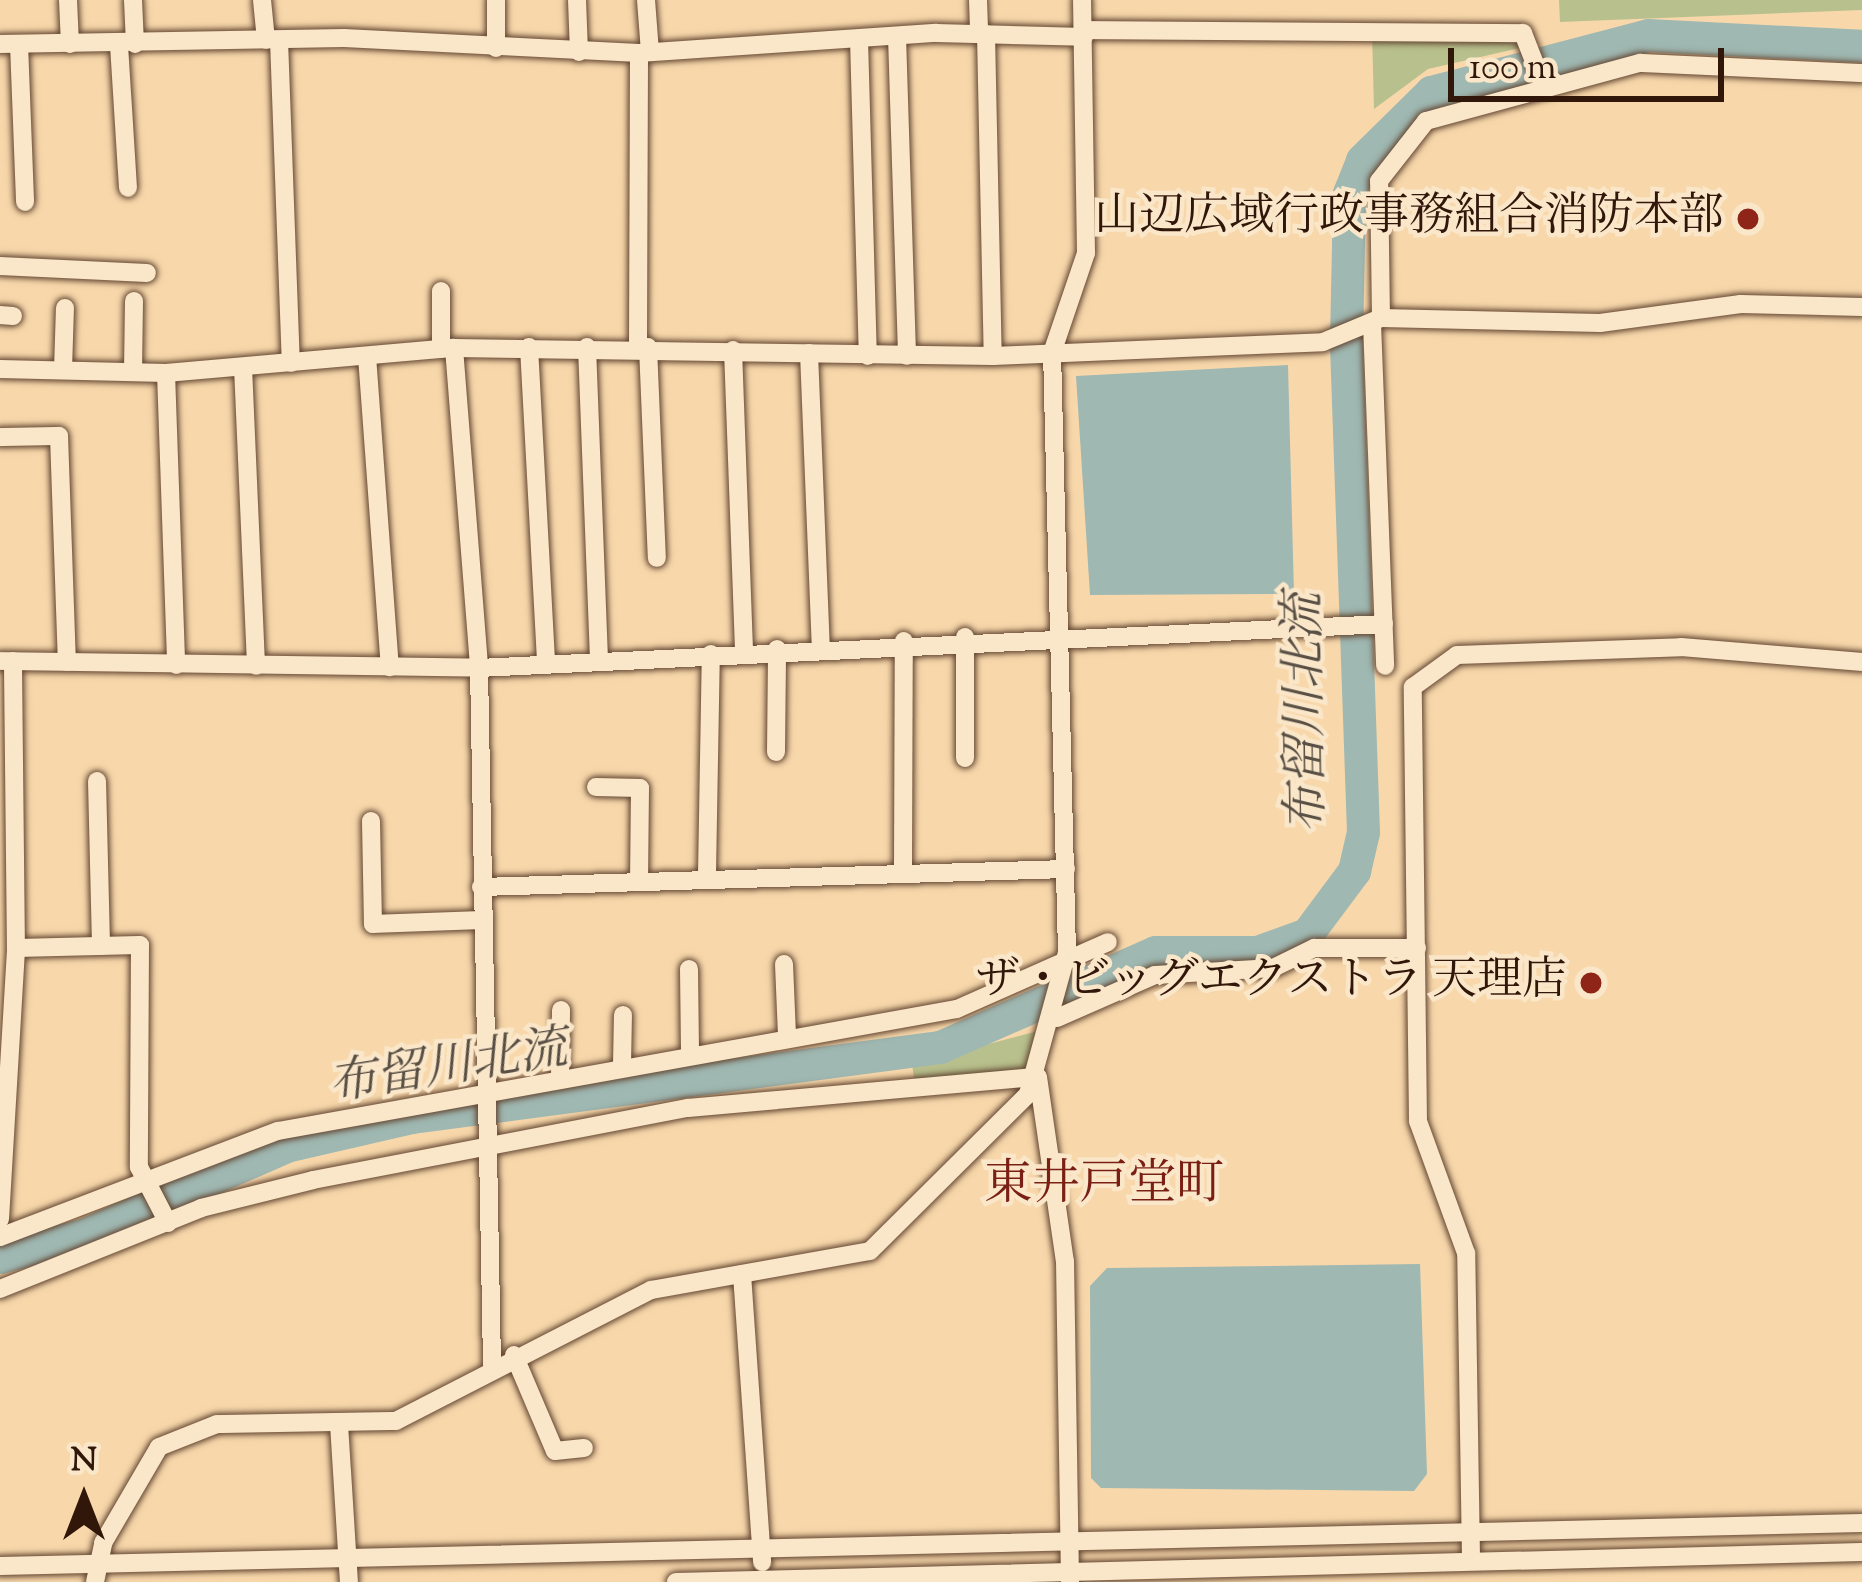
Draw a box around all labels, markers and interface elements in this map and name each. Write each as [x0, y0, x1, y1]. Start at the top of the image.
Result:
scale bar [1454, 24, 1730, 98]
text: 100 m [1469, 43, 1556, 95]
place label: 山辺広域行政事務組合消防本部 [1094, 192, 1724, 246]
marker: 山辺広域行政事務組合消防本部 [1735, 206, 1761, 232]
water label: 布留川北流 [1277, 593, 1339, 833]
place label: ザ・ビッグエクストラ 天理店 [972, 956, 1567, 1010]
marker: ザ・ビッグエクストラ 天理店 [1578, 970, 1604, 996]
water label: 布留川北流 [325, 1022, 571, 1116]
district label: 東井戸堂町 [984, 1158, 1224, 1216]
north arrow [24, 1438, 144, 1558]
text: N [71, 1438, 97, 1486]

